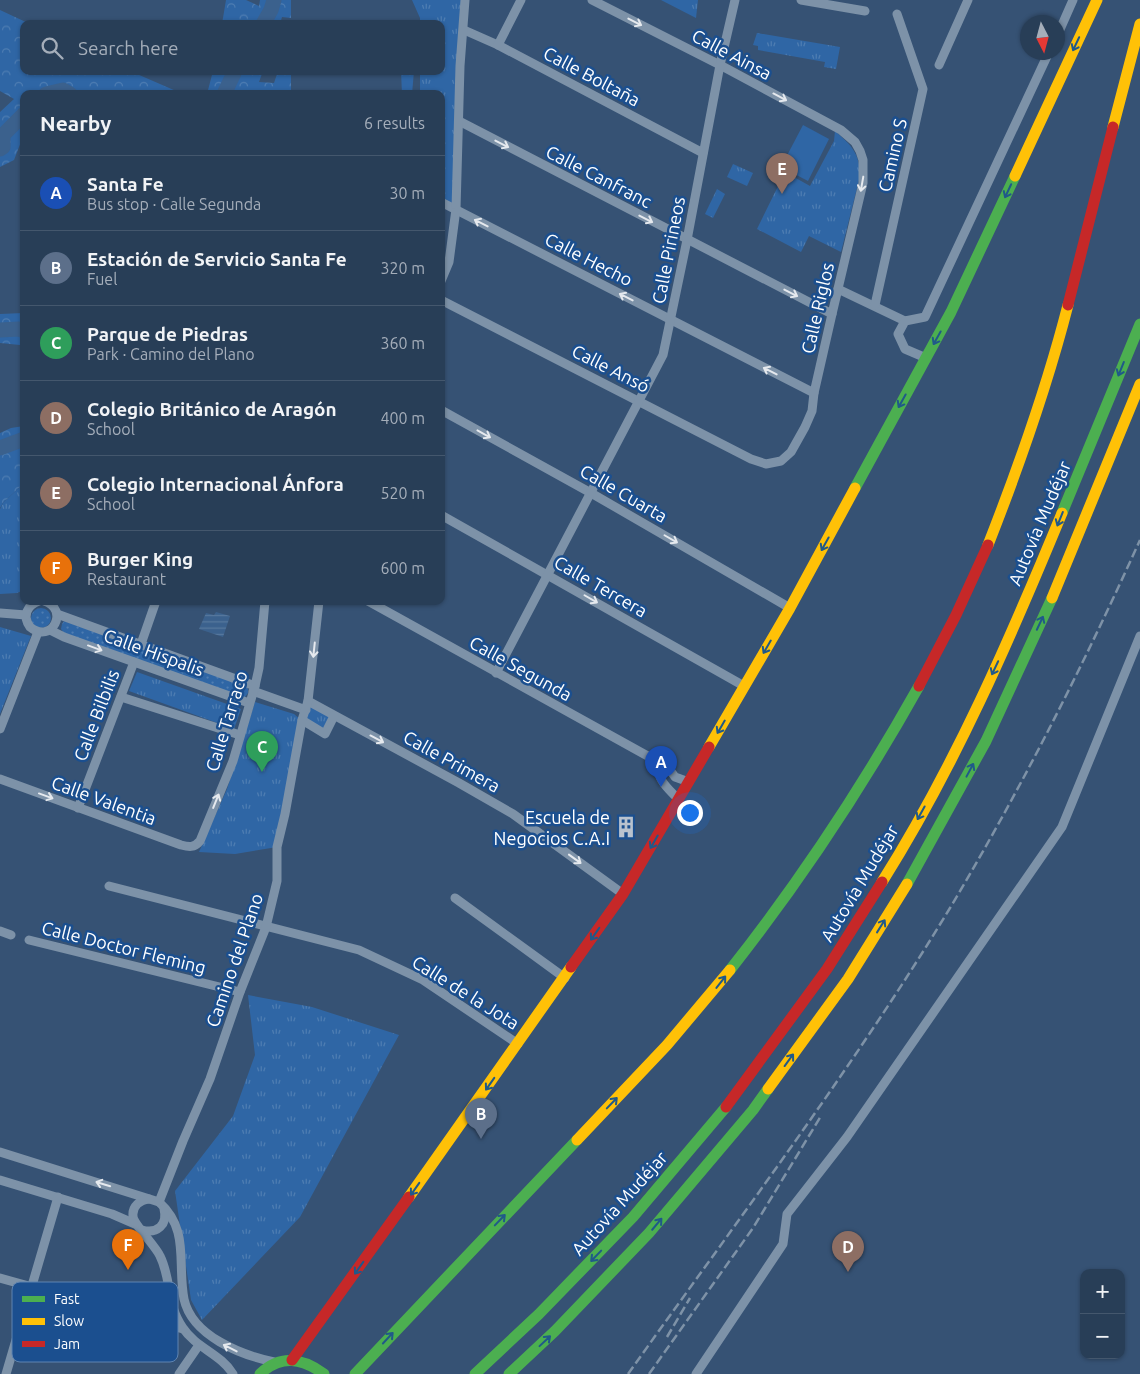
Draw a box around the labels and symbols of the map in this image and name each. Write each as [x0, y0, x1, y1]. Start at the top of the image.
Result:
north arrow [1020, 15, 1065, 60]
one-way arrow [628, 17, 643, 27]
street label: Calle Ainsa [689, 25, 775, 83]
one-way arrow [1071, 36, 1081, 51]
street label: Calle Boltaña [540, 42, 644, 110]
one-way arrow [772, 92, 787, 102]
street label: Camino S [874, 116, 910, 194]
one-way arrow [494, 140, 509, 149]
street label: Calle Canfranc [543, 141, 655, 211]
pin: E [766, 153, 798, 194]
one-way arrow [857, 176, 867, 192]
one-way arrow [1002, 183, 1012, 198]
street label: Calle Pirineos [648, 195, 688, 305]
one-way arrow [638, 215, 653, 224]
one-way arrow [474, 218, 489, 227]
street label: Calle Hecho [542, 228, 636, 290]
street label: Calle Riglos [797, 260, 837, 355]
one-way arrow [783, 289, 798, 298]
one-way arrow [619, 292, 634, 301]
one-way arrow [932, 330, 942, 345]
street label: Calle Ansó [569, 340, 653, 396]
one-way arrow [1116, 361, 1126, 376]
one-way arrow [763, 366, 778, 376]
one-way arrow [897, 393, 907, 408]
one-way arrow [476, 429, 491, 439]
street label: Autovía Mudéjar [1004, 458, 1074, 588]
street label: Calle Cuarta [577, 460, 671, 526]
one-way arrow [1054, 511, 1064, 526]
one-way arrow [664, 534, 679, 544]
one-way arrow [819, 536, 829, 550]
street label: Calle Tercera [551, 551, 651, 621]
one-way arrow [584, 594, 598, 604]
one-way arrow [1036, 616, 1045, 631]
street label: Calle Hispalis [101, 625, 207, 679]
street label: Calle Segunda [466, 632, 576, 704]
one-way arrow [762, 639, 772, 654]
one-way arrow [309, 641, 318, 657]
one-way arrow [87, 644, 102, 653]
one-way arrow [989, 660, 999, 675]
street label: Calle Bilbilis [69, 666, 123, 763]
street label: Calle Tarraco [201, 668, 251, 774]
one-way arrow [715, 719, 725, 733]
street label: Calle Primera [400, 726, 504, 796]
pin: C [246, 731, 278, 772]
one-way arrow [369, 734, 384, 744]
pin: A [645, 746, 677, 787]
one-way arrow [966, 763, 976, 778]
street label: Calle Valentia [49, 772, 159, 828]
one-way arrow [38, 792, 53, 801]
one-way arrow [212, 794, 222, 809]
your location [677, 800, 703, 826]
one-way arrow [916, 805, 926, 820]
place label: Escuela de Negocios C.A.I [494, 807, 610, 848]
building icon: Escuela de Negocios C.A.I [613, 814, 639, 840]
street label: Autovía Mudéjar [816, 821, 902, 945]
one-way arrow [648, 834, 658, 848]
one-way arrow [568, 854, 582, 864]
street label: Camino del Plano [202, 891, 266, 1029]
street label: Calle Doctor Fleming [40, 917, 208, 977]
one-way arrow [877, 920, 887, 934]
one-way arrow [590, 927, 600, 941]
street label: Calle de la Jota [409, 951, 523, 1033]
one-way arrow [716, 975, 726, 989]
one-way arrow [784, 1054, 795, 1067]
one-way arrow [485, 1077, 495, 1091]
one-way arrow [606, 1097, 618, 1109]
pin: B [465, 1098, 497, 1139]
street label: Autovía Mudéjar [567, 1147, 671, 1259]
one-way arrow [96, 1178, 112, 1188]
one-way arrow [410, 1182, 420, 1196]
one-way arrow [494, 1214, 506, 1227]
one-way arrow [651, 1217, 663, 1230]
pin: F [112, 1229, 144, 1270]
pin: D [832, 1231, 864, 1272]
one-way arrow [590, 1249, 602, 1262]
one-way arrow [354, 1261, 364, 1275]
legend [12, 1282, 178, 1362]
text: Fast [54, 1291, 80, 1307]
text: Slow [54, 1313, 84, 1329]
one-way arrow [382, 1332, 394, 1344]
one-way arrow [538, 1335, 551, 1347]
text: Jam [54, 1336, 80, 1352]
one-way arrow [223, 1343, 238, 1352]

